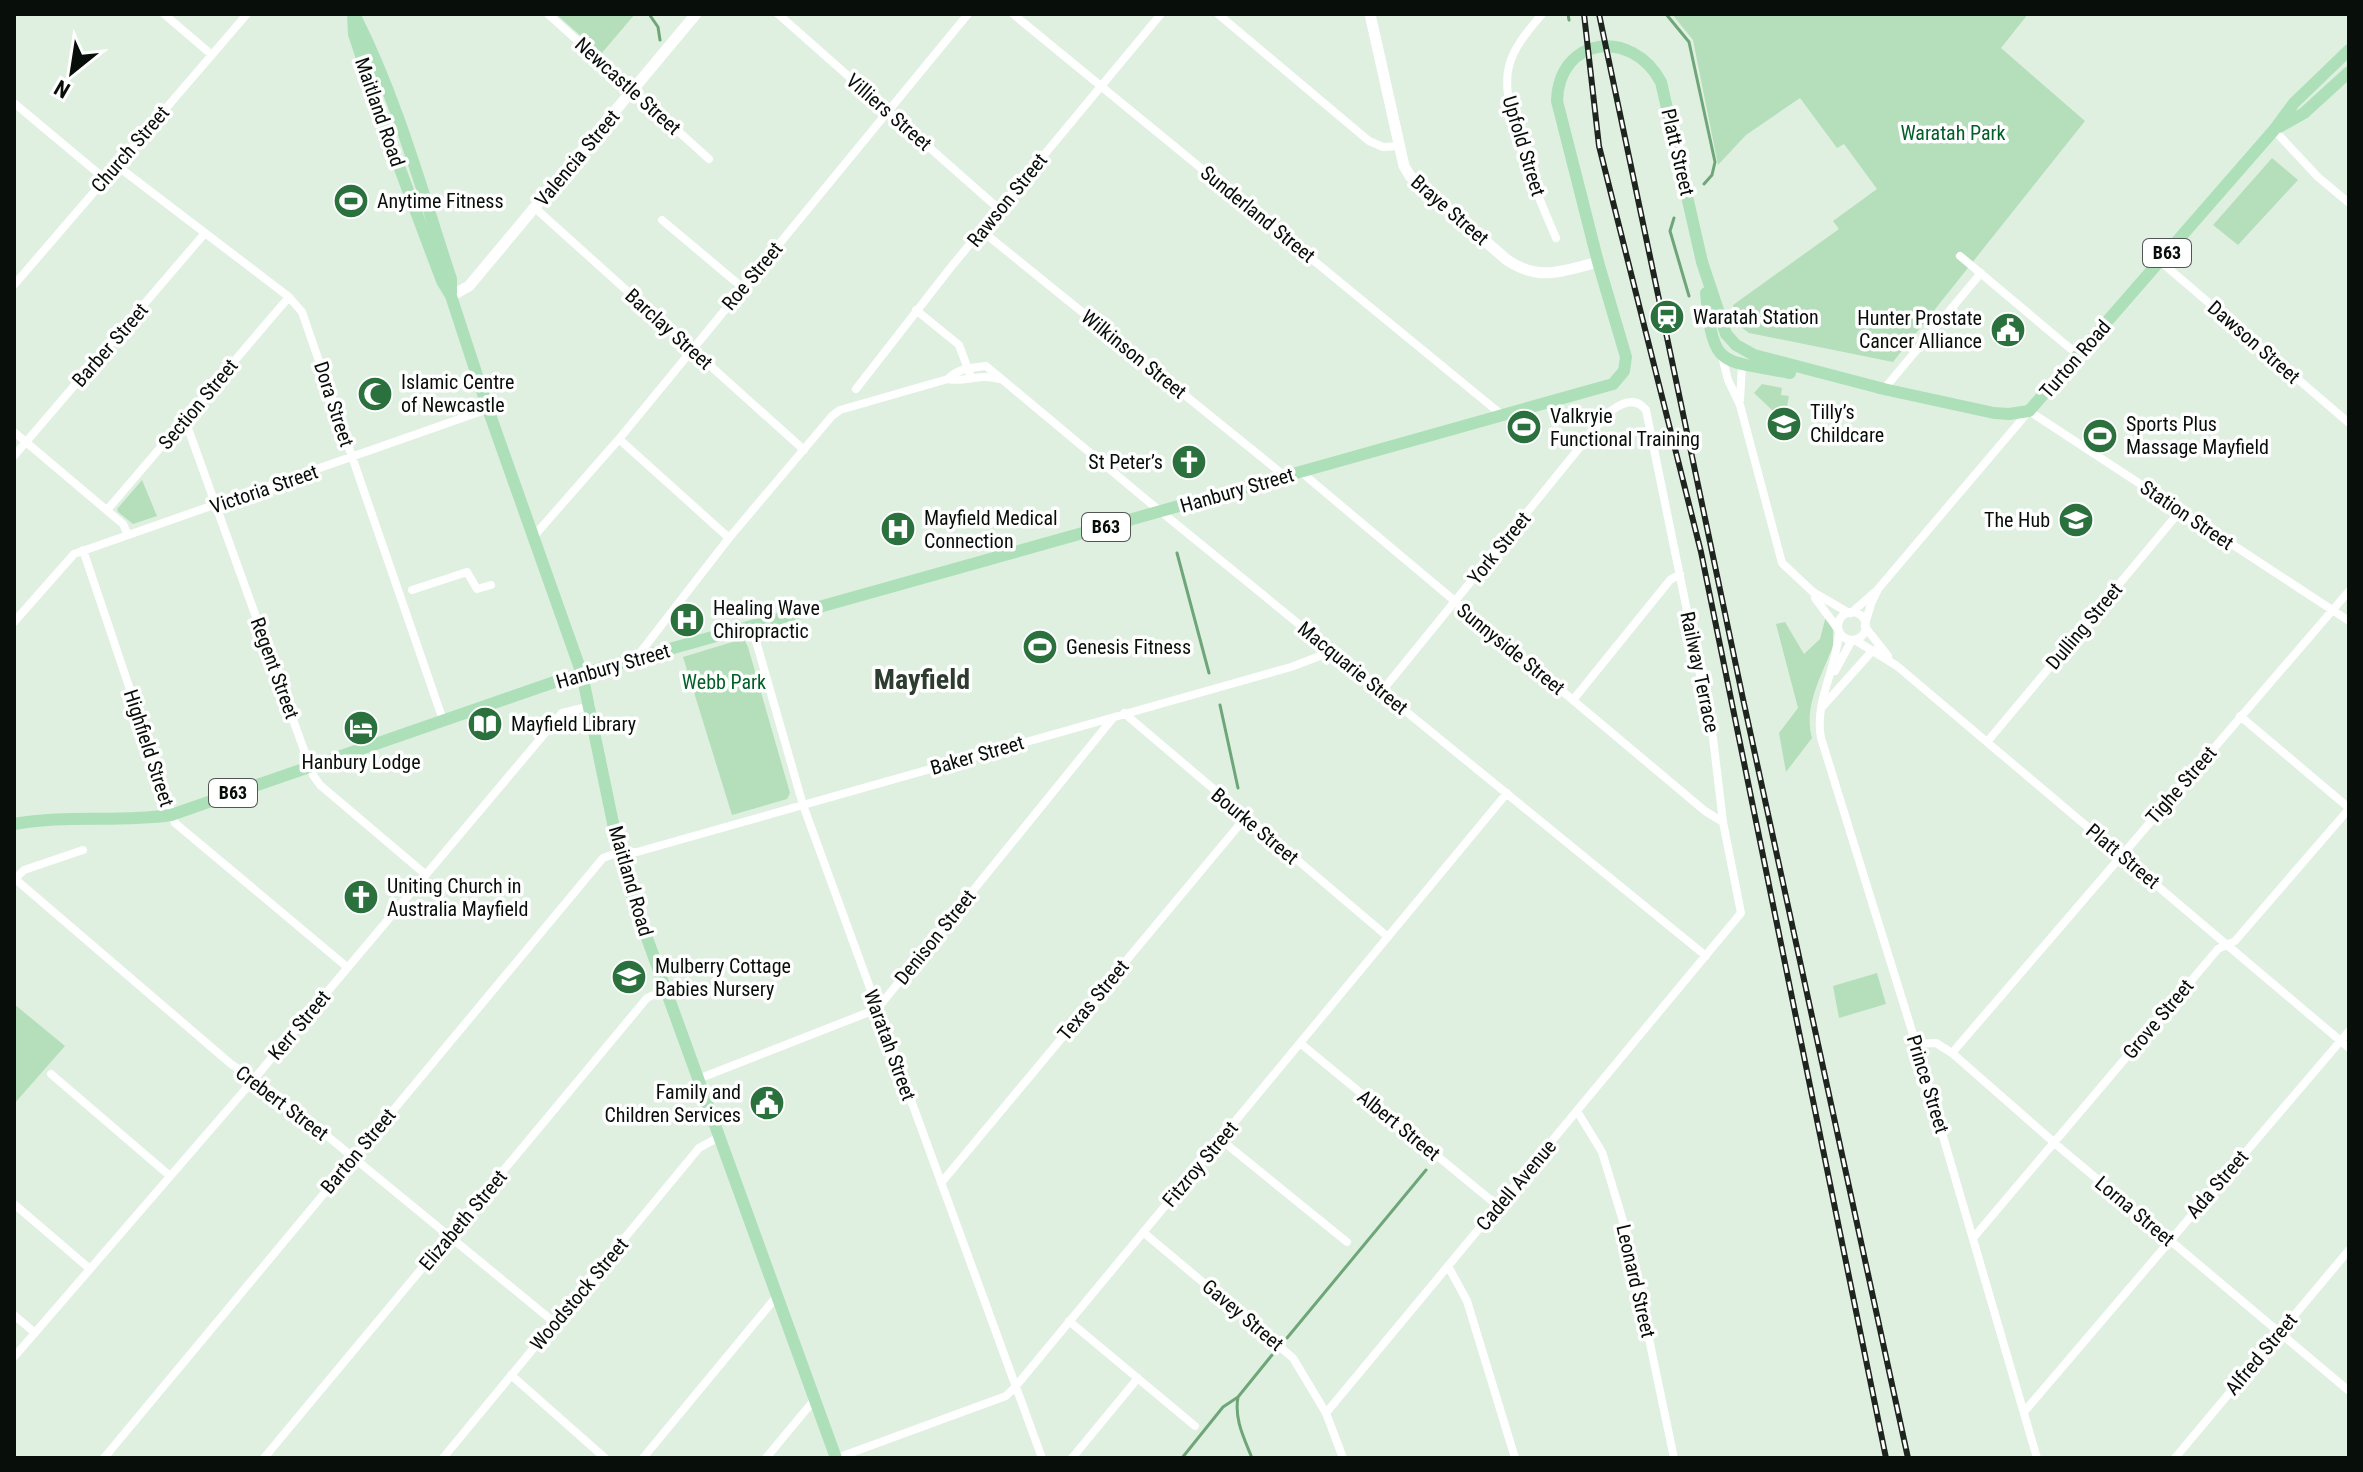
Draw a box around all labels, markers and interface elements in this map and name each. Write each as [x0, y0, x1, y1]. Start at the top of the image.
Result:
north arrow [32, 32, 112, 112]
street label: Newcastle Street [570, 32, 686, 140]
street label: Maitland Road [350, 54, 410, 170]
street label: Villiers Street [841, 68, 937, 156]
text: N [50, 75, 74, 103]
street label: Upfold Street [1497, 93, 1551, 199]
street label: Church Street [86, 101, 174, 197]
street label: Valencia Street [530, 105, 624, 211]
street label: Platt Street [1656, 106, 1700, 198]
park label: Waratah Park [1900, 121, 2006, 145]
street label: Rawson Street [962, 148, 1052, 252]
street label: Sunderland Street [1196, 161, 1320, 268]
street label: Braye Street [1406, 170, 1494, 250]
sports icon: Anytime Fitness [332, 182, 370, 220]
place label: Anytime Fitness [377, 189, 504, 213]
street label: Roe Street [717, 237, 787, 315]
road number: B63 [2143, 239, 2191, 267]
street label: Barclay Street [620, 283, 718, 375]
street label: Dawson Street [2203, 295, 2305, 389]
street label: Barber Street [67, 298, 153, 392]
station icon: Waratah Station [1648, 298, 1686, 336]
street label: Wilkinson Street [1077, 304, 1191, 404]
place label: Waratah Station [1693, 305, 1819, 329]
place label: Hunter Prostate Cancer Alliance [1857, 306, 1982, 353]
public building icon: Hunter Prostate Cancer Alliance [1989, 311, 2027, 349]
street label: Turton Road [2034, 315, 2116, 403]
street label: Section Street [153, 354, 243, 454]
street label: Dora Street [309, 358, 359, 450]
place label: Islamic Centre of Newcastle [401, 370, 514, 417]
mosque icon: Islamic Centre of Newcastle [356, 375, 394, 413]
place label: Tilly’s Childcare [1810, 400, 1884, 447]
place label: Valkryie Functional Training [1550, 404, 1700, 451]
school or university icon: Tilly’s Childcare [1765, 405, 1803, 443]
sports icon: Valkryie Functional Training [1505, 408, 1543, 446]
place label: Sports Plus Massage Mayfield [2126, 412, 2269, 459]
sports icon: Sports Plus Massage Mayfield [2081, 417, 2119, 455]
church icon: St Peter’s [1170, 443, 1208, 481]
place label: St Peter’s [1088, 450, 1163, 474]
street label: Victoria Street [207, 459, 321, 519]
street label: Hanbury Street [1177, 462, 1297, 518]
street label: Station Street [2136, 475, 2238, 555]
school or university icon: The Hub [2057, 501, 2095, 539]
place label: Mayfield Medical Connection [924, 506, 1058, 553]
street label: York Street [1462, 507, 1536, 589]
place label: The Hub [1984, 508, 2050, 532]
hospital icon: Mayfield Medical Connection [879, 510, 917, 548]
road number: B63 [1082, 513, 1130, 541]
street label: Dulling Street [2041, 578, 2127, 674]
place label: Healing Wave Chiropractic [713, 596, 820, 643]
street label: Sunnyside Street [1452, 598, 1570, 700]
hospital icon: Healing Wave Chiropractic [668, 601, 706, 639]
street label: Railway Terrace [1675, 609, 1725, 735]
street label: Regent Street [246, 614, 304, 722]
street label: Macquarie Street [1293, 616, 1413, 720]
sports icon: Genesis Fitness [1021, 628, 1059, 666]
place label: Genesis Fitness [1066, 635, 1191, 659]
street label: Hanbury Street [553, 638, 673, 694]
district label: Mayfield [874, 663, 970, 696]
park label: Webb Park [682, 670, 766, 694]
street label: Highfield Street [119, 686, 179, 810]
library icon: Mayfield Library [466, 705, 504, 743]
hotel icon: Hanbury Lodge [342, 709, 380, 747]
place label: Mayfield Library [511, 712, 636, 736]
street label: Baker Street [927, 730, 1027, 780]
street label: Tighe Street [2141, 741, 2221, 829]
place label: Hanbury Lodge [301, 750, 421, 774]
road number: B63 [209, 779, 257, 807]
street label: Bourke Street [1207, 783, 1304, 869]
street label: Platt Street [2081, 818, 2165, 894]
street label: Maitland Road [604, 823, 658, 939]
place label: Uniting Church in Australia Mayfield [387, 874, 528, 921]
church icon: Uniting Church in Australia Mayfield [342, 878, 380, 916]
street label: Denison Street [889, 885, 981, 989]
place label: Mulberry Cottage Babies Nursery [655, 954, 791, 1001]
street label: Texas Street [1052, 955, 1134, 1045]
school or university icon: Mulberry Cottage Babies Nursery [610, 958, 648, 996]
street label: Grove Street [2118, 974, 2198, 1064]
street label: Kerr Street [263, 985, 335, 1065]
street label: Waratah Street [859, 986, 921, 1104]
street label: Prince Street [1902, 1032, 1954, 1136]
street label: Crebert Street [231, 1060, 333, 1146]
place label: Family and Children Services [604, 1080, 741, 1127]
public building icon: Family and Children Services [748, 1084, 786, 1122]
street label: Albert Street [1353, 1084, 1445, 1166]
street label: Barton Street [315, 1103, 401, 1199]
street label: Fitzroy Street [1157, 1116, 1243, 1212]
street label: Cadell Avenue [1471, 1135, 1561, 1235]
street label: Ada Street [2181, 1145, 2253, 1223]
street label: Elizabeth Street [414, 1165, 512, 1275]
street label: Lorna Street [2090, 1171, 2180, 1251]
street label: Leonard Street [1611, 1222, 1661, 1340]
street label: Woodstock Street [525, 1233, 633, 1355]
street label: Gavey Street [1197, 1274, 1289, 1356]
street label: Alfred Street [2220, 1308, 2302, 1400]

